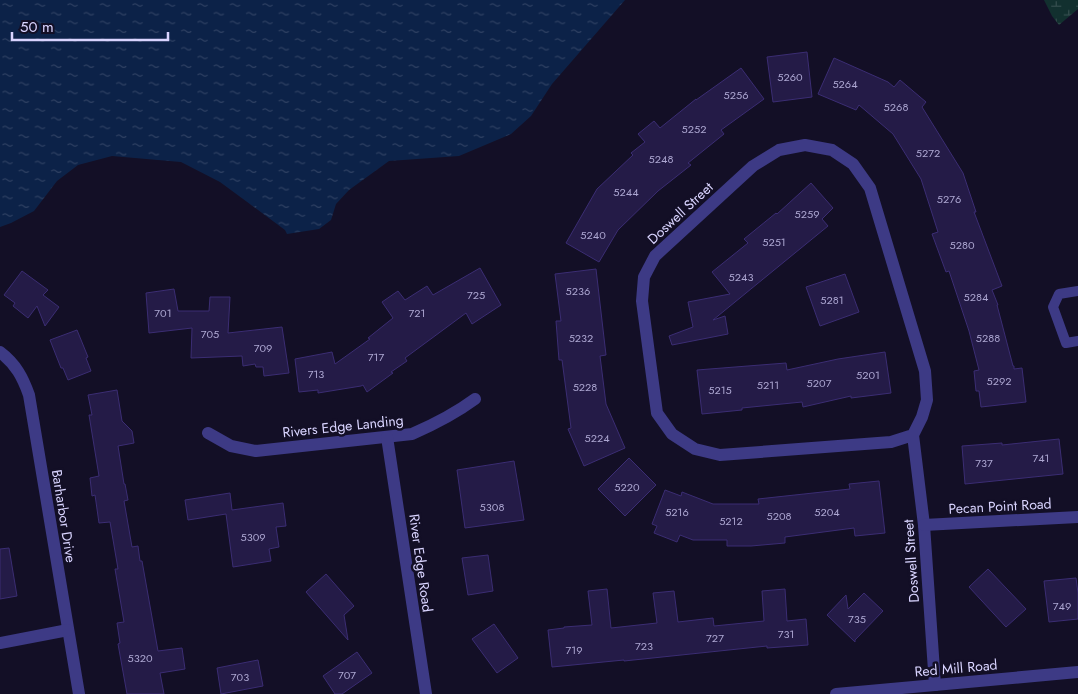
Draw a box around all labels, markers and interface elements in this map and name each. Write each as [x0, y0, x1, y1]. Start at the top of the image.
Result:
scale bar [12, 10, 169, 42]
text: 50 m [20, 16, 54, 38]
house number: 5260 [777, 69, 803, 85]
house number: 5264 [832, 76, 858, 92]
house number: 5256 [723, 87, 749, 103]
house number: 5268 [884, 99, 908, 115]
house number: 5252 [682, 121, 706, 137]
house number: 5272 [916, 145, 940, 161]
house number: 5248 [649, 151, 673, 167]
street label: Doswell Street [643, 177, 718, 249]
house number: 5244 [613, 184, 639, 200]
house number: 5276 [937, 191, 961, 207]
house number: 5259 [794, 206, 820, 222]
house number: 5240 [580, 227, 606, 243]
house number: 5251 [762, 234, 786, 250]
house number: 5280 [949, 237, 975, 253]
house number: 5243 [729, 269, 753, 285]
house number: 5236 [566, 283, 590, 299]
house number: 725 [467, 287, 485, 303]
house number: 5284 [964, 289, 989, 305]
house number: 5281 [820, 292, 844, 308]
house number: 701 [154, 305, 172, 321]
house number: 721 [409, 305, 425, 321]
house number: 705 [201, 326, 219, 342]
house number: 5232 [569, 330, 593, 346]
house number: 5288 [976, 330, 1000, 346]
house number: 709 [254, 340, 272, 356]
house number: 717 [368, 349, 384, 365]
house number: 713 [308, 366, 324, 382]
house number: 5201 [856, 367, 880, 383]
house number: 5292 [986, 373, 1012, 389]
house number: 5207 [807, 375, 832, 391]
house number: 5211 [757, 377, 779, 393]
house number: 5228 [573, 379, 597, 395]
house number: 5215 [708, 382, 732, 398]
street label: Rivers Edge Landing [281, 410, 405, 442]
house number: 5224 [584, 430, 610, 446]
house number: 741 [1032, 450, 1050, 466]
house number: 737 [975, 455, 993, 471]
street label: Barharbor Drive [47, 468, 81, 564]
house number: 5220 [614, 479, 640, 495]
street label: Pecan Point Road [948, 493, 1052, 519]
house number: 5308 [480, 499, 504, 515]
house number: 5216 [665, 504, 689, 520]
house number: 5204 [814, 504, 840, 520]
house number: 5208 [766, 508, 792, 524]
street label: River Edge Road [404, 513, 438, 613]
house number: 5212 [719, 513, 743, 529]
street label: Doswell Street [898, 518, 924, 603]
house number: 5309 [240, 529, 266, 545]
house number: 749 [1053, 598, 1071, 614]
house number: 735 [848, 611, 866, 627]
house number: 731 [778, 626, 794, 642]
house number: 727 [706, 630, 724, 646]
house number: 723 [635, 638, 653, 654]
house number: 719 [565, 642, 583, 658]
house number: 5320 [127, 650, 153, 666]
street label: Red Mill Road [914, 654, 998, 682]
house number: 707 [338, 667, 356, 683]
house number: 703 [231, 669, 249, 685]

